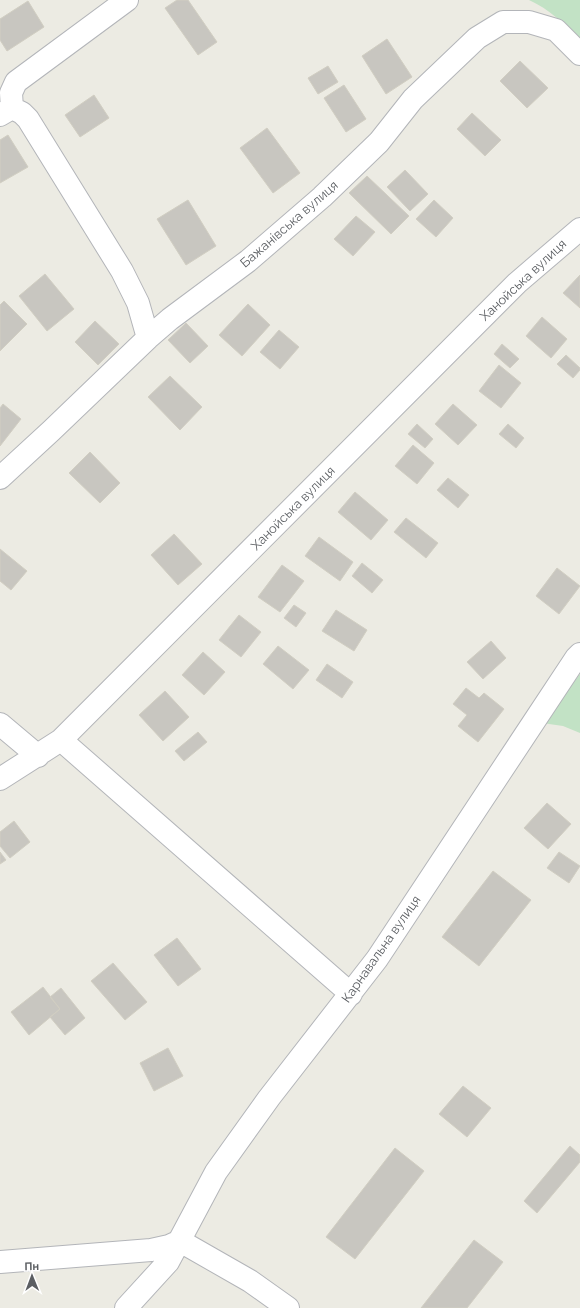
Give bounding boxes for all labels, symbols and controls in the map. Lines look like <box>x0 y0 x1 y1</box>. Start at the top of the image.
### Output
street label: Бажанівська вулиця <box>237 178 341 270</box>
street label: Ханойська вулиця <box>477 236 569 324</box>
street label: Ханойська вулиця <box>248 463 338 553</box>
street label: Карнавальна вулиця <box>338 893 424 1005</box>
north arrow <box>12 1256 52 1296</box>
text: Пн <box>24 1260 39 1273</box>

